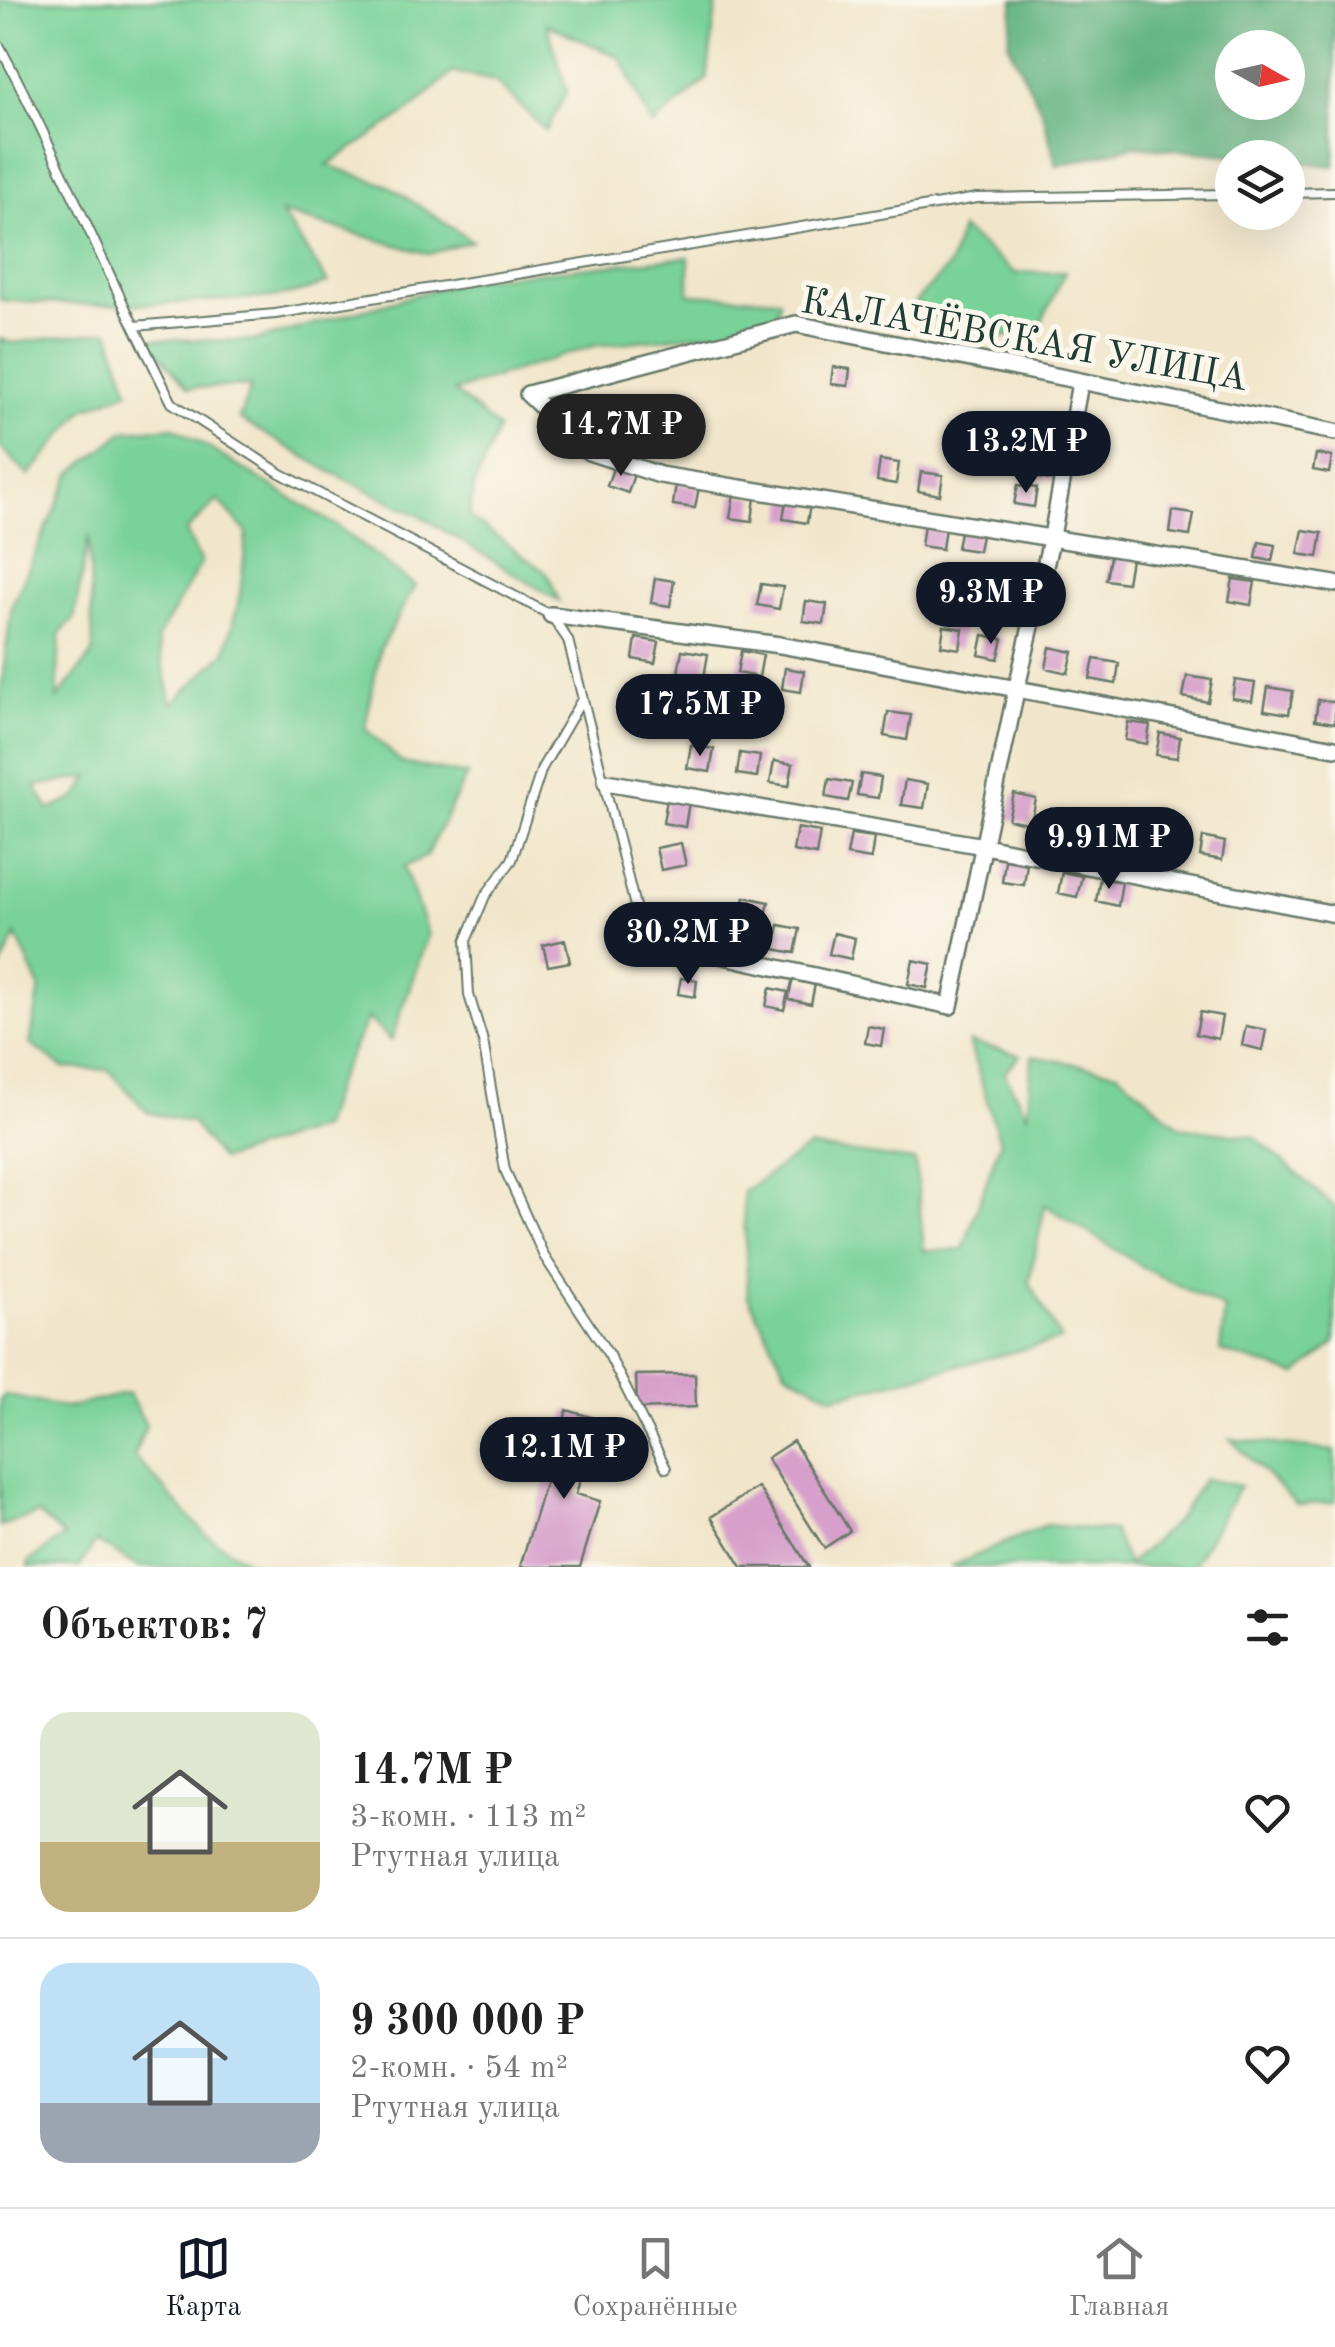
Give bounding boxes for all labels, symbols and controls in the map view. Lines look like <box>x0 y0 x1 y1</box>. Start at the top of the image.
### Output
north arrow <box>1215 30 1305 120</box>
map controls <box>1215 30 1305 230</box>
button: layers <box>1215 140 1305 230</box>
street label: КАЛАЧЁВСКАЯ УЛИЦА <box>798 277 1251 399</box>
pin: 14.7M ₽ <box>529 394 713 479</box>
text: 14.7M ₽ <box>559 410 683 442</box>
pin: 13.2M ₽ <box>934 411 1118 496</box>
text: 13.2M ₽ <box>964 427 1088 459</box>
pin: 9.3M ₽ <box>910 562 1072 647</box>
text: 9.3M ₽ <box>938 578 1044 610</box>
pin: 17.5M ₽ <box>608 674 792 759</box>
text: 17.5M ₽ <box>638 690 762 722</box>
pin: 9.91M ₽ <box>1017 807 1201 892</box>
text: 9.91M ₽ <box>1047 823 1171 855</box>
pin: 30.2M ₽ <box>596 902 780 987</box>
text: 30.2M ₽ <box>626 918 750 950</box>
pin: 12.1M ₽ <box>472 1417 656 1502</box>
text: 12.1M ₽ <box>502 1433 626 1465</box>
icon: filters <box>1240 1600 1295 1655</box>
text: Объектов: 7 <box>40 1606 268 1648</box>
text: 14.7M ₽ <box>350 1751 513 1793</box>
icon: home <box>120 1752 240 1872</box>
icon: heart <box>1240 1785 1295 1840</box>
text: 3-комн. · 113 m² <box>350 1802 586 1834</box>
text: Ртутная улица <box>350 1842 560 1874</box>
text: 9 300 000 ₽ <box>350 2002 585 2044</box>
icon: home <box>120 2003 240 2123</box>
icon: heart <box>1240 2036 1295 2091</box>
text: 2-комн. · 54 m² <box>350 2053 568 2085</box>
text: Ртутная улица <box>350 2093 560 2125</box>
tab: Карта <box>166 2231 241 2326</box>
tab: Сохранённые <box>572 2231 738 2326</box>
tab: Главная <box>1069 2231 1169 2326</box>

